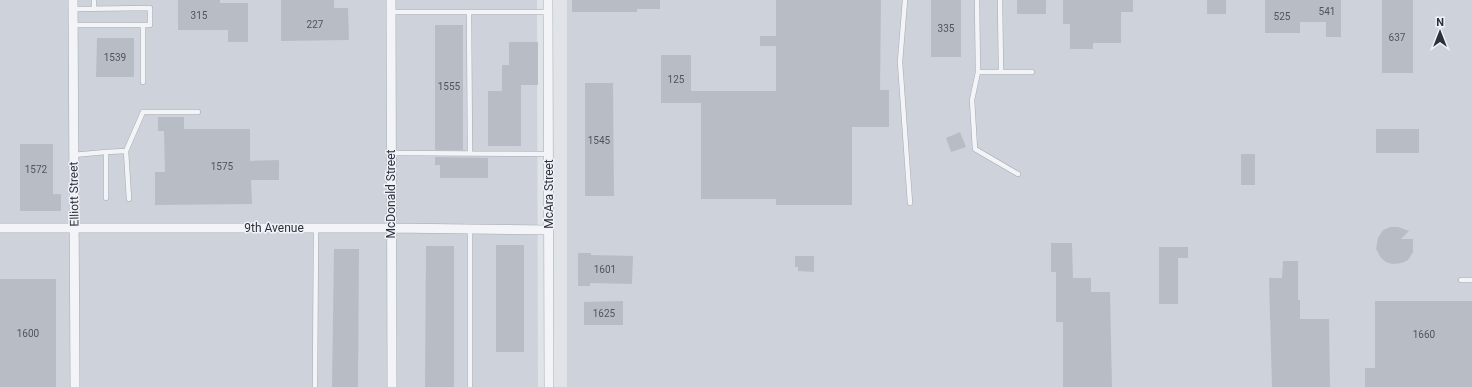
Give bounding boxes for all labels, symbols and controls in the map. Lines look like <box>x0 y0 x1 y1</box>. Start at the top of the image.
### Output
house number: 541 <box>1319 6 1335 17</box>
house number: 315 <box>191 10 208 21</box>
house number: 525 <box>1274 11 1291 22</box>
north arrow <box>1420 12 1460 52</box>
text: N <box>1436 16 1444 29</box>
house number: 227 <box>307 19 324 30</box>
house number: 335 <box>938 23 955 34</box>
house number: 637 <box>1389 32 1406 43</box>
house number: 1539 <box>104 52 126 63</box>
house number: 125 <box>668 74 685 85</box>
house number: 1555 <box>438 81 461 92</box>
house number: 1545 <box>588 135 611 146</box>
street label: McDonald Street <box>384 149 398 238</box>
street label: McAra Street <box>542 159 556 229</box>
street label: Elliott Street <box>66 161 82 227</box>
house number: 1575 <box>211 161 234 172</box>
house number: 1572 <box>25 164 48 175</box>
street label: 9th Avenue <box>244 221 304 235</box>
house number: 1601 <box>594 264 616 275</box>
house number: 1625 <box>593 308 616 319</box>
house number: 1600 <box>17 328 40 339</box>
house number: 1660 <box>1413 329 1436 340</box>

